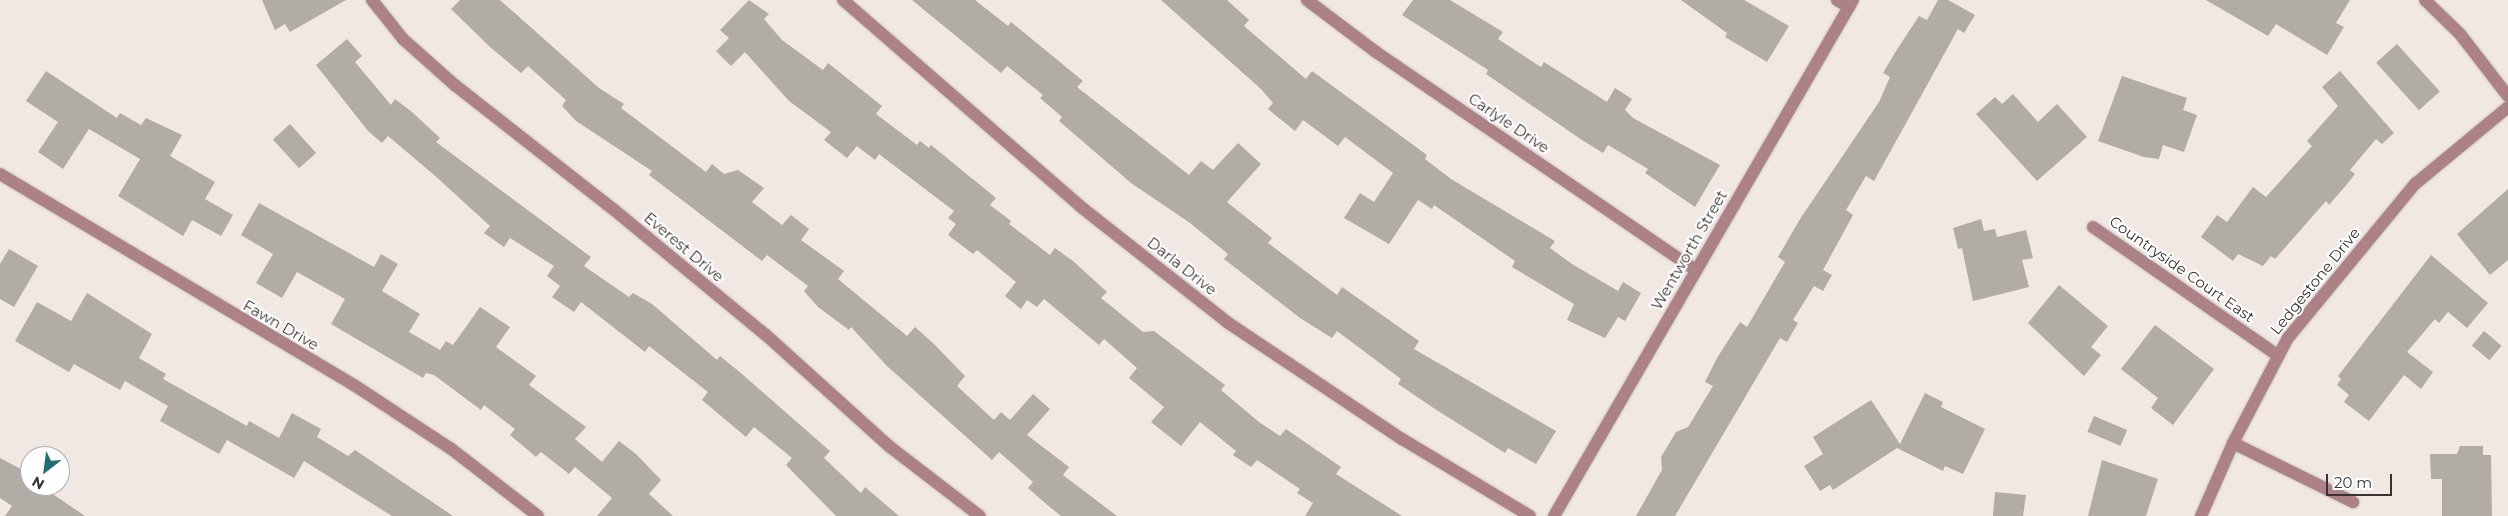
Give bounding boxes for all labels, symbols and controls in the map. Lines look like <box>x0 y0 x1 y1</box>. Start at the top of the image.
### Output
street label: Carlyle Drive <box>1465 89 1553 157</box>
street label: Wentworth Street <box>1647 187 1731 313</box>
street label: Everest Drive <box>641 208 727 286</box>
street label: Countryside Court East <box>2106 212 2258 326</box>
street label: Ledgestone Drive <box>2266 224 2364 338</box>
street label: Darla Drive <box>1144 233 1220 299</box>
street label: Fawn Drive <box>240 296 322 354</box>
north arrow <box>20 446 70 496</box>
scale bar <box>2328 464 2394 496</box>
text: N <box>29 473 47 494</box>
text: 20 m <box>2334 473 2372 492</box>

